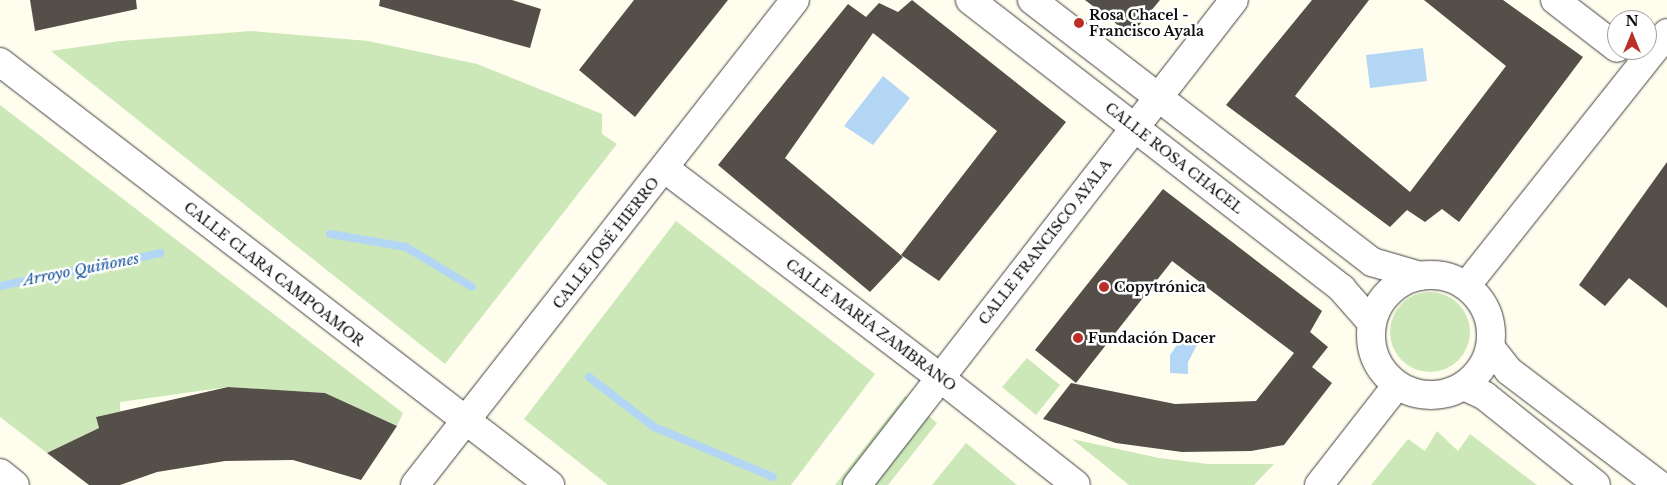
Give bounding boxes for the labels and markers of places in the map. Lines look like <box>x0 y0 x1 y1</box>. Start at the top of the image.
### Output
place label: Rosa Chacel - Francisco Ayala <box>1089 7 1205 40</box>
marker: Rosa Chacel - Francisco Ayala <box>1073 17 1085 29</box>
place label: Copytrónica <box>1114 279 1206 295</box>
marker: Copytrónica <box>1098 281 1110 293</box>
place label: Fundación Dacer <box>1088 330 1215 346</box>
marker: Fundación Dacer <box>1072 332 1084 344</box>

